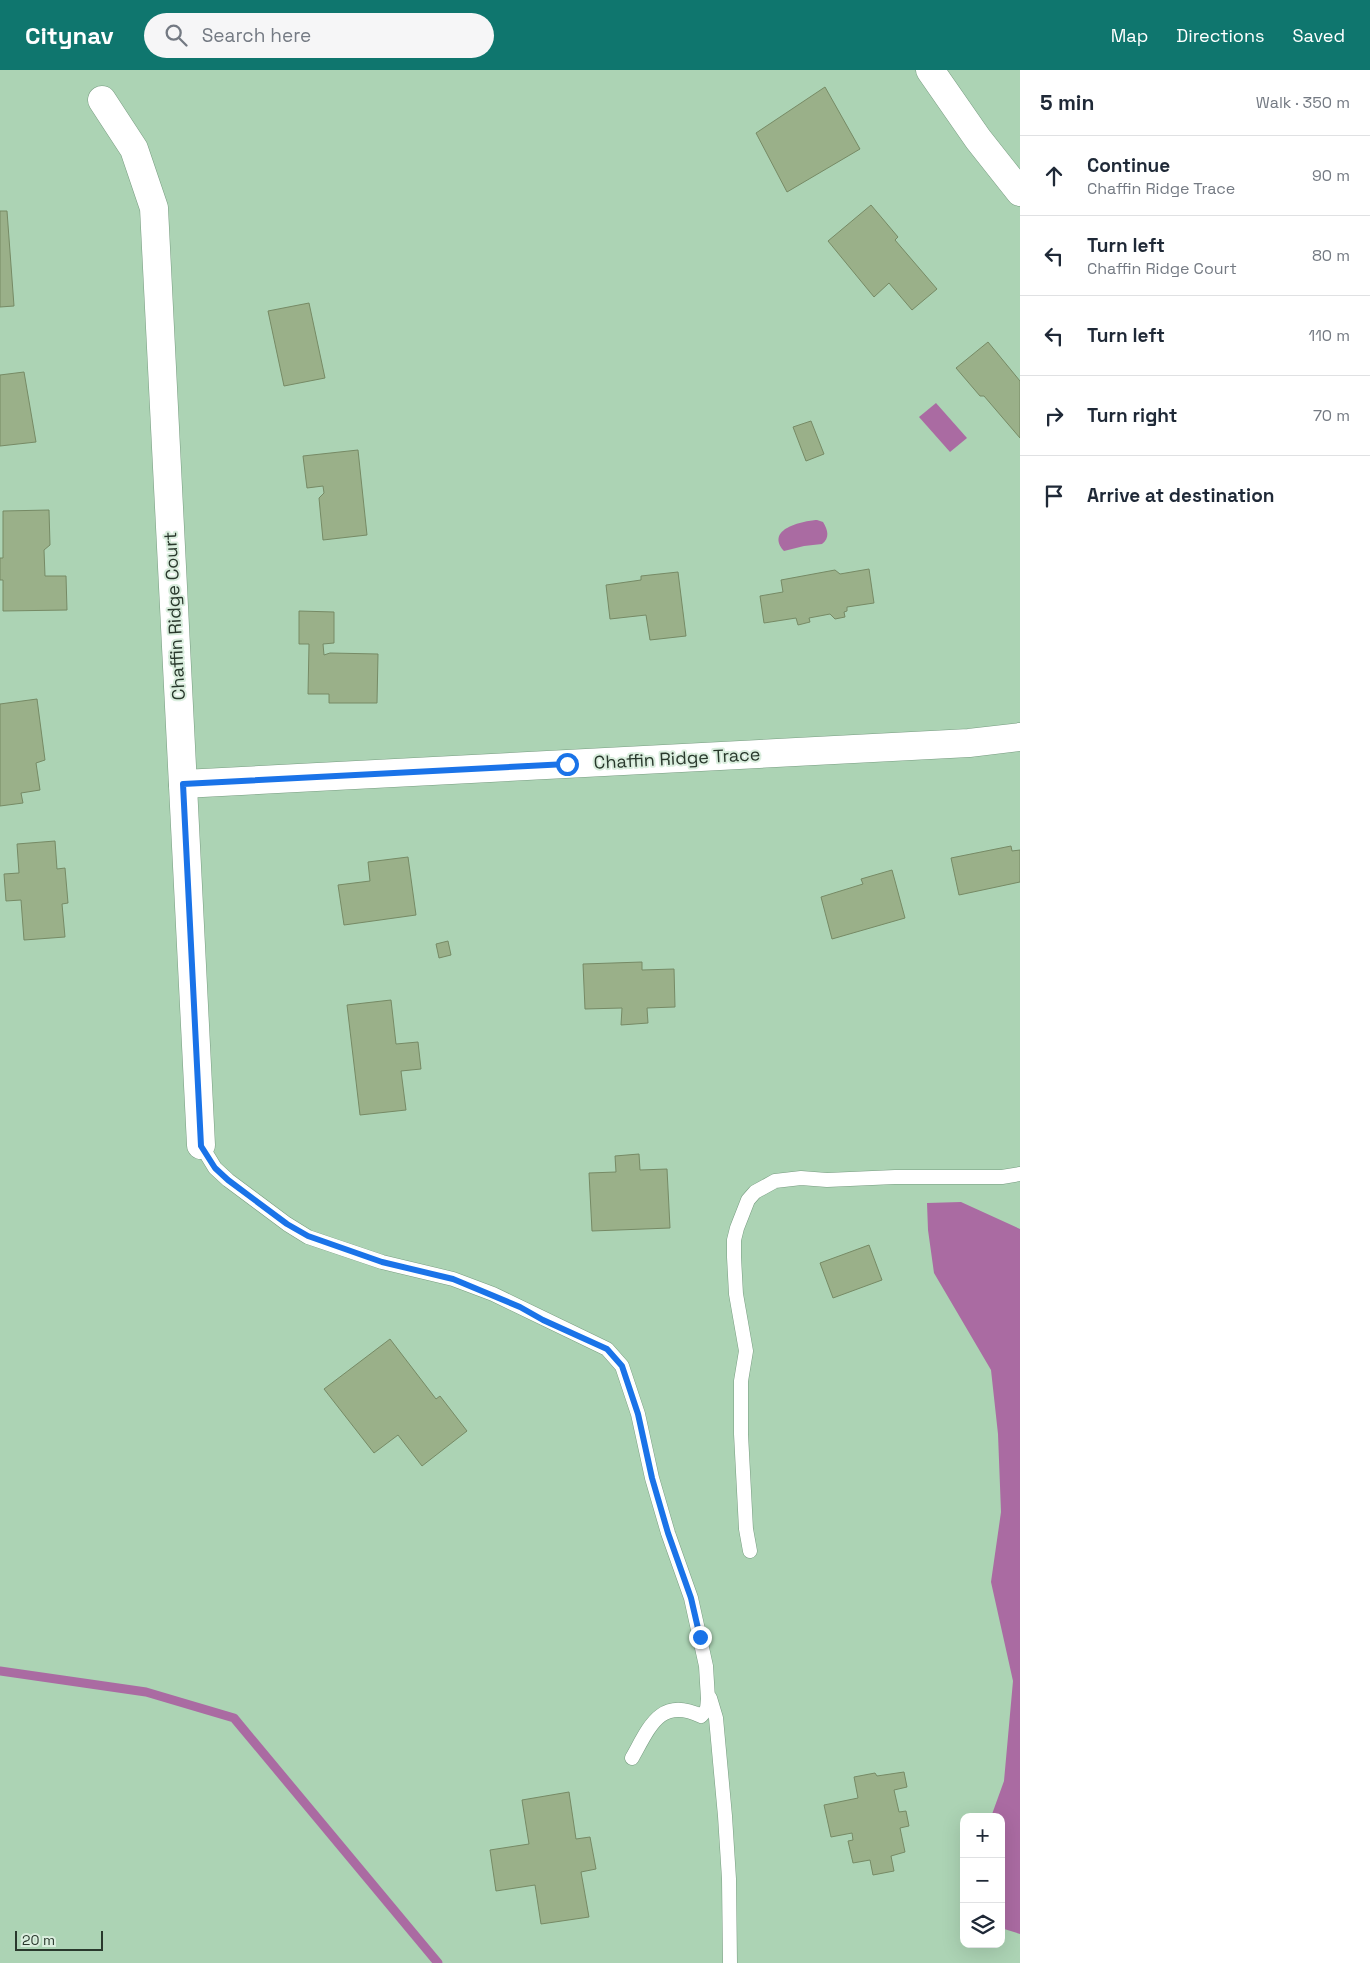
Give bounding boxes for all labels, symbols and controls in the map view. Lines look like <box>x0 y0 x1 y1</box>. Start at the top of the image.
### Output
search box <box>144 13 494 58</box>
text: Citynav <box>25 20 114 51</box>
icon: search <box>162 21 190 49</box>
text: Search here <box>202 23 311 48</box>
text: Map <box>1111 24 1148 47</box>
text: Directions <box>1176 24 1265 47</box>
text: Saved <box>1293 24 1345 47</box>
text: 5 min <box>1040 89 1094 116</box>
text: Walk · 350 m <box>1256 92 1350 113</box>
text: Continue <box>1087 153 1170 178</box>
icon: ahead <box>1040 162 1068 190</box>
text: 90 m <box>1312 165 1350 186</box>
text: Chaffin Ridge Trace <box>1087 178 1235 199</box>
text: Turn left <box>1087 233 1165 258</box>
icon: left <box>1040 242 1068 270</box>
text: 80 m <box>1312 245 1350 266</box>
text: Chaffin Ridge Court <box>1087 258 1237 279</box>
icon: left <box>1040 322 1068 350</box>
text: Turn left <box>1087 323 1165 348</box>
text: 110 m <box>1308 325 1350 346</box>
icon: right <box>1040 402 1068 430</box>
text: Turn right <box>1087 403 1177 428</box>
text: 70 m <box>1313 405 1350 426</box>
icon: arrive <box>1040 482 1068 510</box>
text: Arrive at destination <box>1087 483 1275 508</box>
street label: Chaffin Ridge Court <box>158 531 190 701</box>
street label: Chaffin Ridge Trace <box>593 742 761 774</box>
route start <box>556 753 579 776</box>
route end <box>689 1626 712 1649</box>
map controls <box>960 1813 1005 1948</box>
button: + <box>960 1813 1005 1858</box>
button: − <box>960 1858 1005 1903</box>
button: layers <box>960 1903 1005 1948</box>
scale bar <box>15 1928 102 1951</box>
text: 20 m <box>22 1931 55 1949</box>

